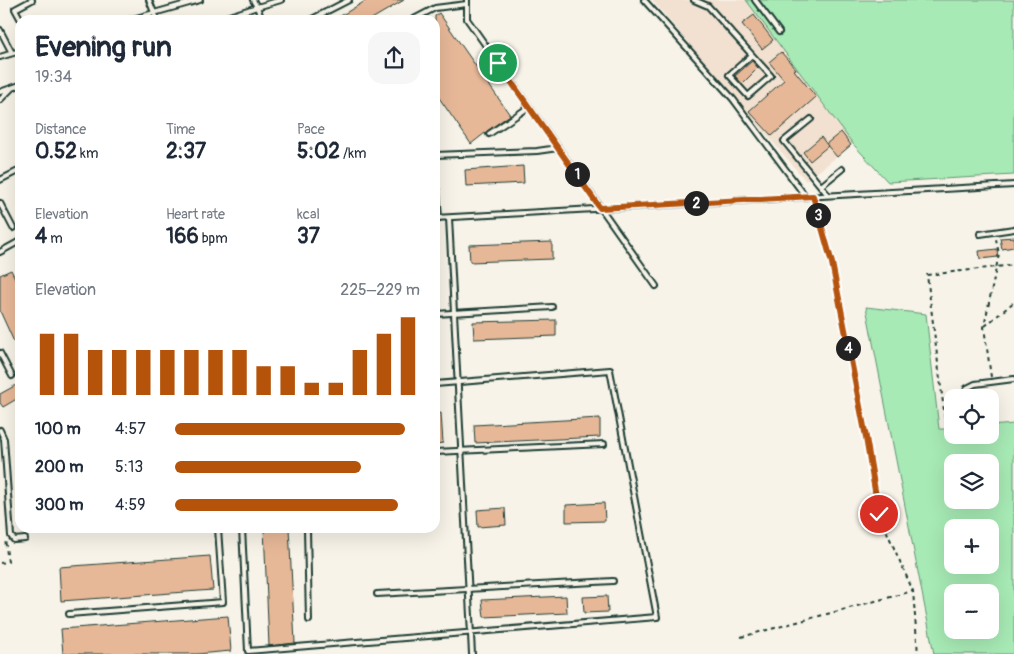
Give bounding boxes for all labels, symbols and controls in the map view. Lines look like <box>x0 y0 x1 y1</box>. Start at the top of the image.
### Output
text: Evening run <box>35 30 172 65</box>
button: share <box>368 32 420 84</box>
pin <box>477 42 519 84</box>
icon: arrive <box>484 49 512 77</box>
text: 19:34 <box>35 67 72 87</box>
text: Distance <box>35 121 86 138</box>
text: Time <box>166 121 195 138</box>
text: Pace <box>297 121 325 138</box>
text: 0.52 <box>35 138 77 165</box>
text: 2:37 <box>166 138 206 165</box>
text: 5:02 <box>297 138 340 165</box>
text: km <box>77 145 98 162</box>
text: /km <box>340 145 366 162</box>
pin: 1 <box>564 162 590 186</box>
text: 1 <box>575 166 580 183</box>
pin: 2 <box>684 190 708 216</box>
text: 2 <box>693 195 700 212</box>
pin: 3 <box>806 202 830 228</box>
text: Elevation <box>35 206 88 223</box>
text: Heart rate <box>166 206 225 223</box>
text: kcal <box>297 206 320 223</box>
text: 3 <box>815 207 822 224</box>
text: 4 <box>35 223 47 250</box>
text: 166 <box>166 223 199 250</box>
text: 37 <box>297 223 320 250</box>
text: m <box>47 230 63 247</box>
text: bpm <box>199 230 228 247</box>
text: Elevation <box>35 280 96 300</box>
text: 225–229 m <box>340 280 420 300</box>
pin: 4 <box>836 336 860 360</box>
text: 4 <box>844 340 853 357</box>
map controls <box>944 389 999 639</box>
button: locate <box>944 389 999 444</box>
text: 100 m <box>35 419 81 439</box>
text: 4:57 <box>115 419 146 439</box>
button: layers <box>944 454 999 509</box>
text: 200 m <box>35 457 83 477</box>
text: 5:13 <box>115 457 143 477</box>
pin <box>858 493 900 535</box>
text: 300 m <box>35 495 83 515</box>
text: 4:59 <box>115 495 145 515</box>
icon: check <box>865 500 893 528</box>
button: + <box>944 519 999 574</box>
button: − <box>944 584 999 639</box>

